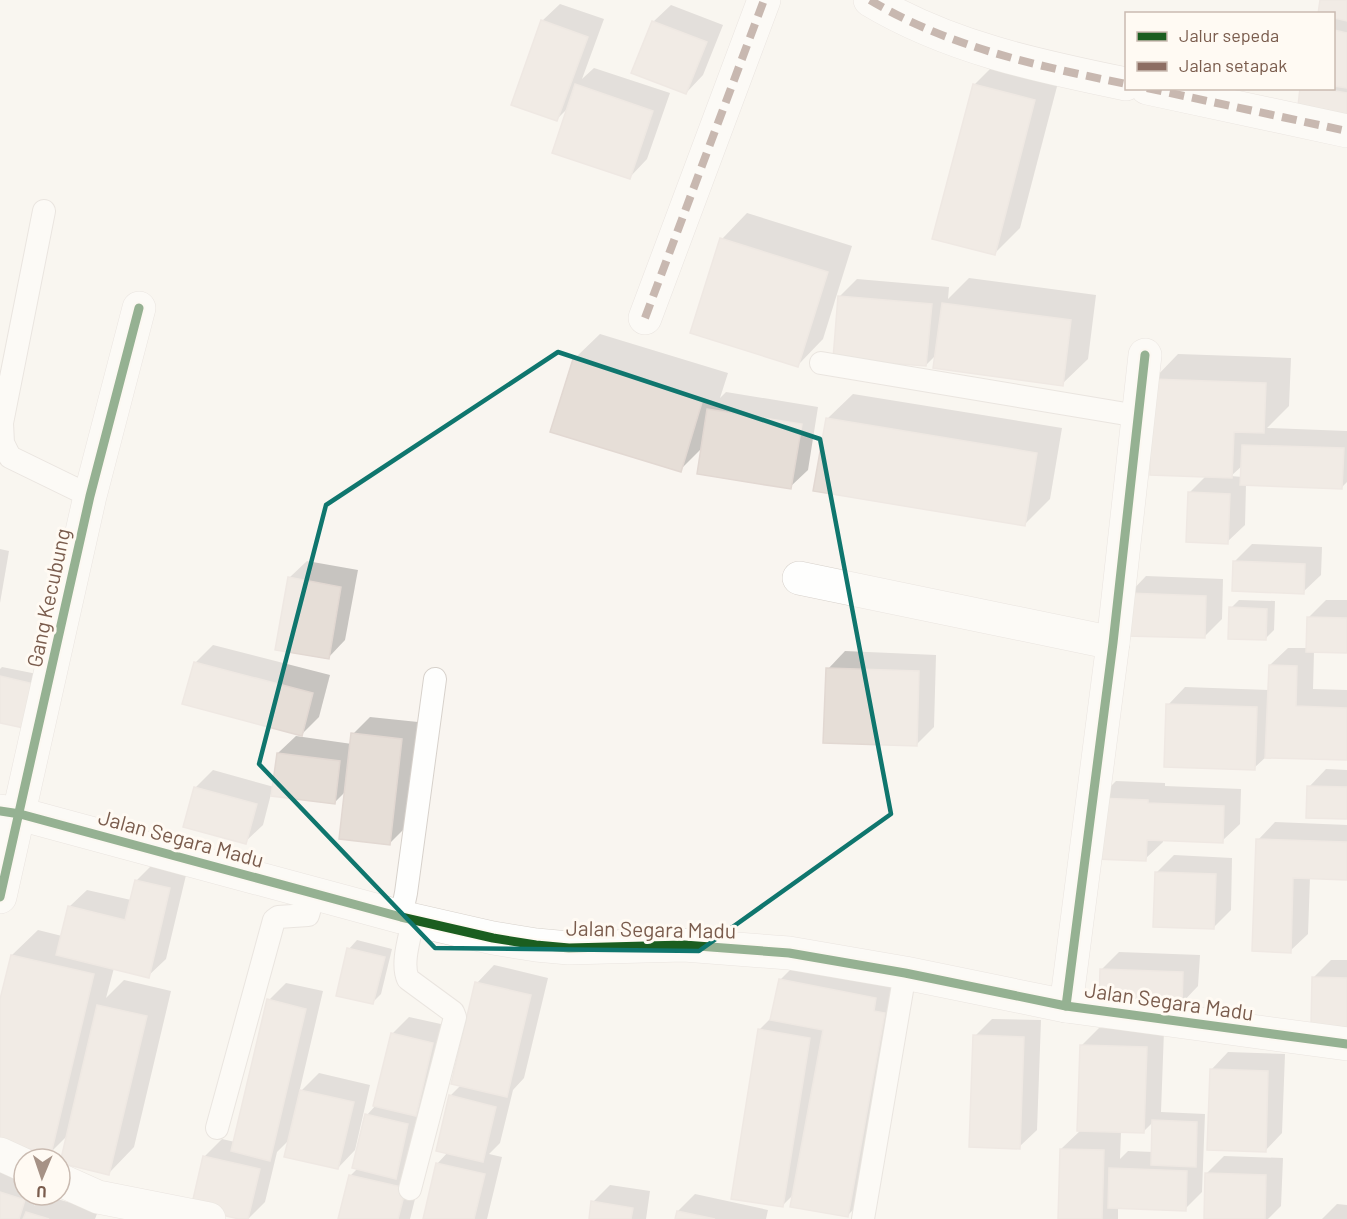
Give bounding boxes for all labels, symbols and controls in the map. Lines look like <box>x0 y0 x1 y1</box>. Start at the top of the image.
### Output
legend <box>1125 12 1335 90</box>
text: Jalur sepeda <box>1179 24 1279 46</box>
text: Jalan setapak <box>1179 54 1287 76</box>
street label: Gang Kecubung <box>21 526 74 669</box>
street label: Jalan Segara Madu <box>96 803 267 872</box>
street label: Jalan Segara Madu <box>566 915 736 942</box>
street label: Jalan Segara Madu <box>1083 976 1255 1025</box>
north arrow <box>12 1147 72 1207</box>
text: U <box>36 1183 47 1202</box>

